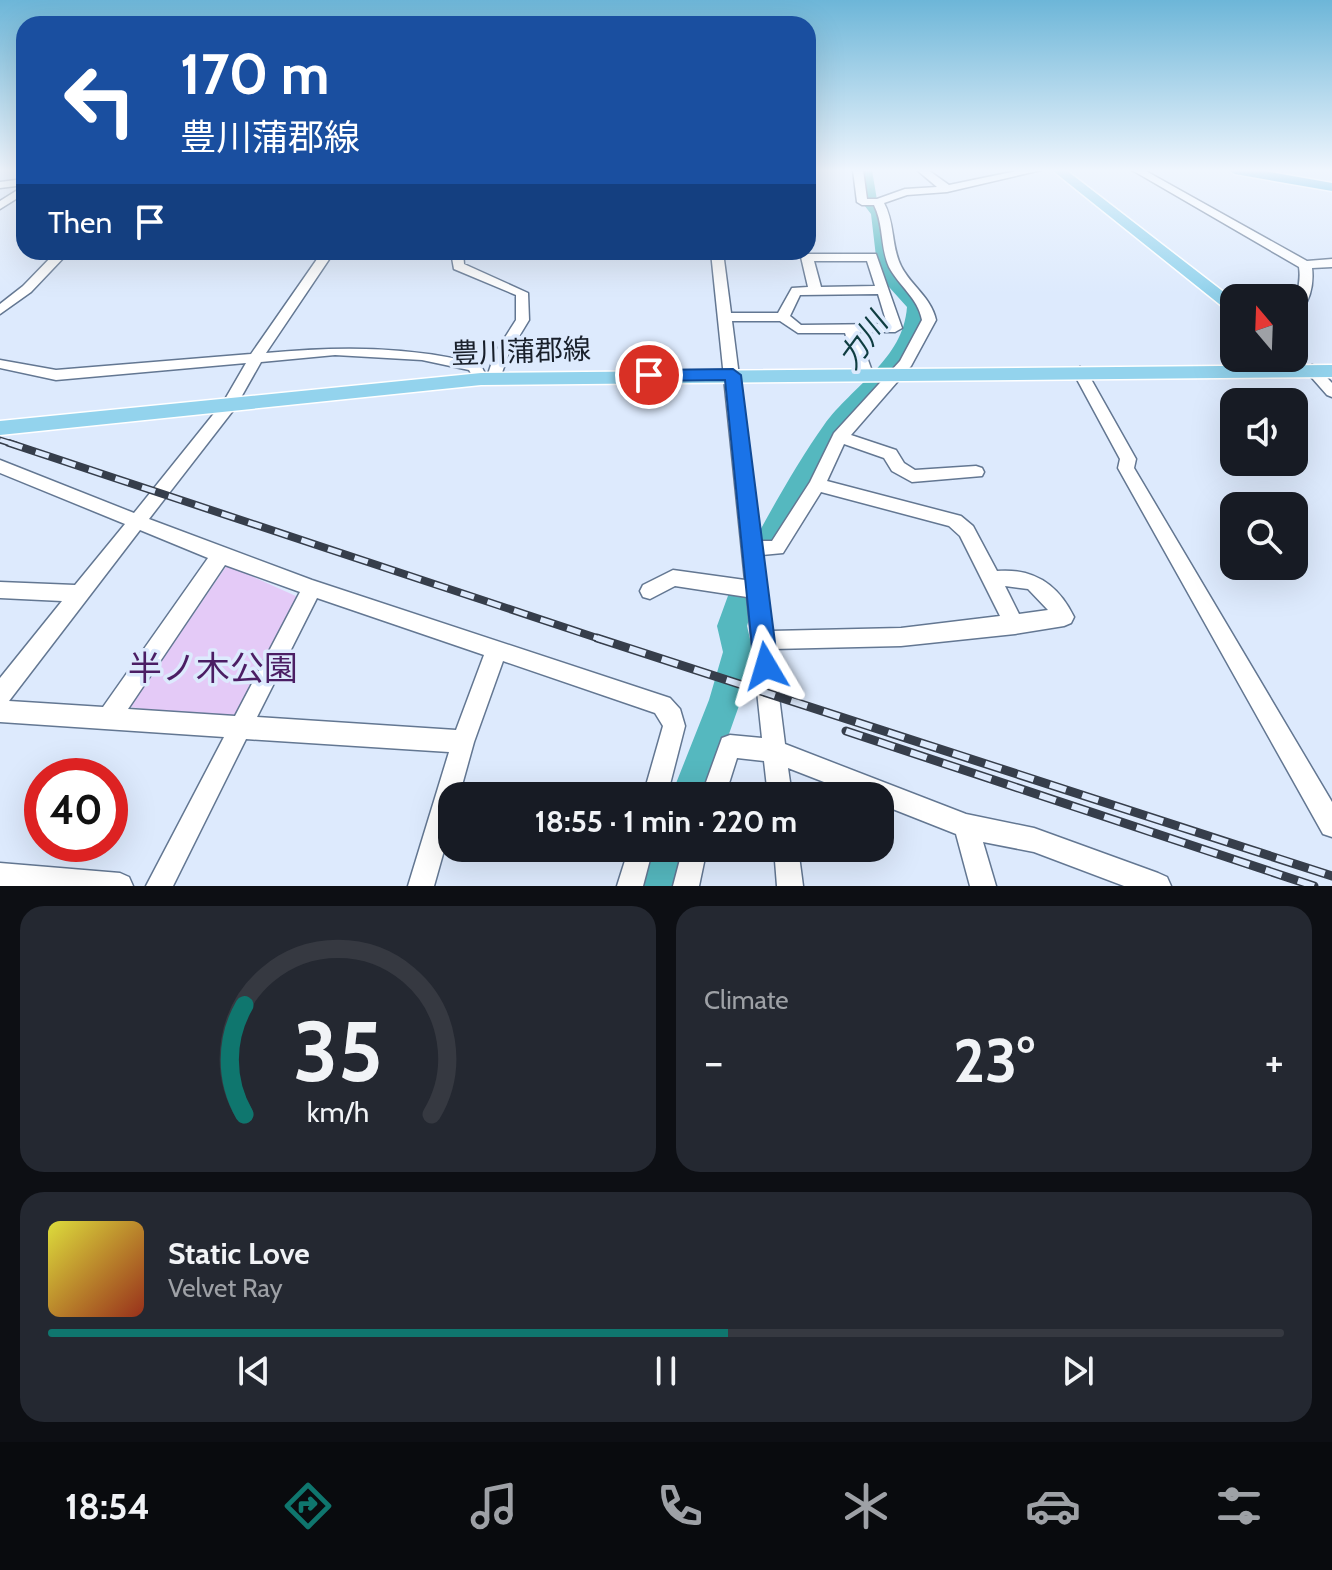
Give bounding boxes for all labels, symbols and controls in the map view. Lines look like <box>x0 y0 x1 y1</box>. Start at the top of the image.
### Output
text: 170 m <box>180 40 330 108</box>
icon: left <box>48 48 152 152</box>
text: 豊川蒲郡線 <box>180 115 360 159</box>
icon: arrive <box>128 200 172 244</box>
text: Then <box>48 204 112 241</box>
north arrow <box>1220 284 1308 372</box>
map controls <box>1220 284 1308 580</box>
water label: 力川 <box>830 303 897 376</box>
street label: 豊川蒲郡線 <box>450 332 592 370</box>
pin <box>615 341 683 409</box>
icon: arrive <box>627 353 671 397</box>
button: sound <box>1220 388 1308 476</box>
button: search <box>1220 492 1308 580</box>
position arrow <box>724 624 808 708</box>
park label: 半ノ木公園 <box>128 647 298 689</box>
speed limit sign: 40 <box>24 758 128 862</box>
text: 18:55 · 1 min · 220 m <box>535 803 797 840</box>
text: Climate <box>704 984 789 1016</box>
text: 35 <box>293 1001 383 1102</box>
text: 23° <box>953 1024 1035 1097</box>
text: − <box>704 1035 723 1088</box>
text: + <box>1265 1035 1284 1088</box>
text: km/h <box>307 1094 369 1129</box>
text: Static Love <box>168 1235 310 1272</box>
text: Velvet Ray <box>168 1272 283 1304</box>
icon: previous <box>232 1349 276 1393</box>
icon: pause <box>644 1349 688 1393</box>
icon: next <box>1056 1349 1100 1393</box>
icon: directions <box>280 1478 336 1534</box>
icon: music <box>466 1478 522 1534</box>
icon: phone <box>652 1478 708 1534</box>
icon: climate <box>838 1478 894 1534</box>
icon: car <box>1025 1478 1081 1534</box>
icon: filters <box>1211 1478 1267 1534</box>
text: 18:54 <box>65 1484 150 1528</box>

